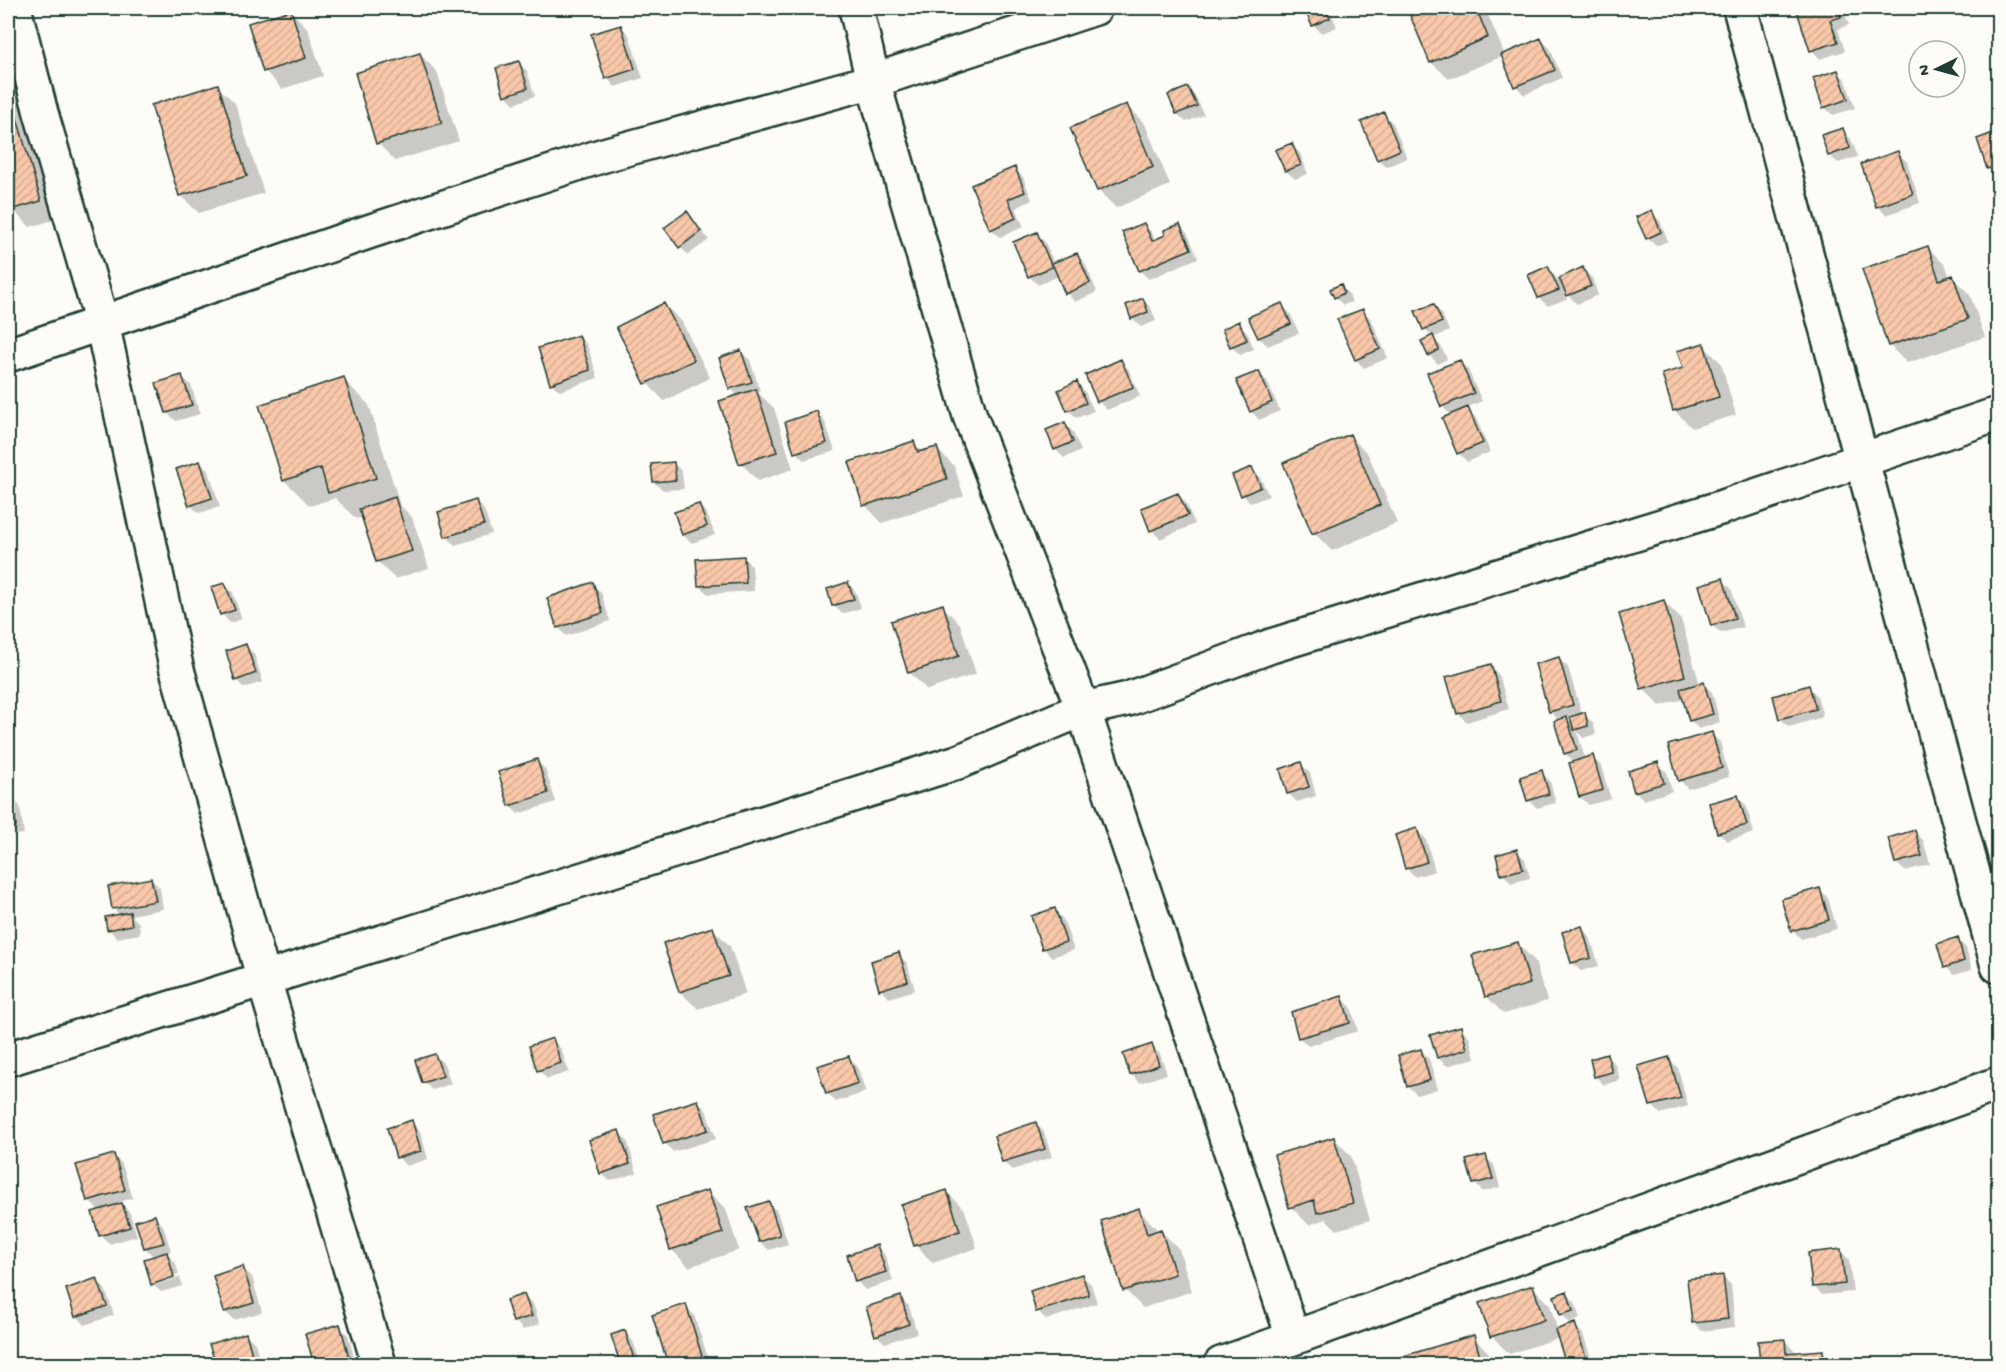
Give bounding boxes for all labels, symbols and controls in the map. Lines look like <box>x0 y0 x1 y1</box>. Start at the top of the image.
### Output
north arrow <box>1907 39 1967 99</box>
text: N <box>1916 63 1935 76</box>

